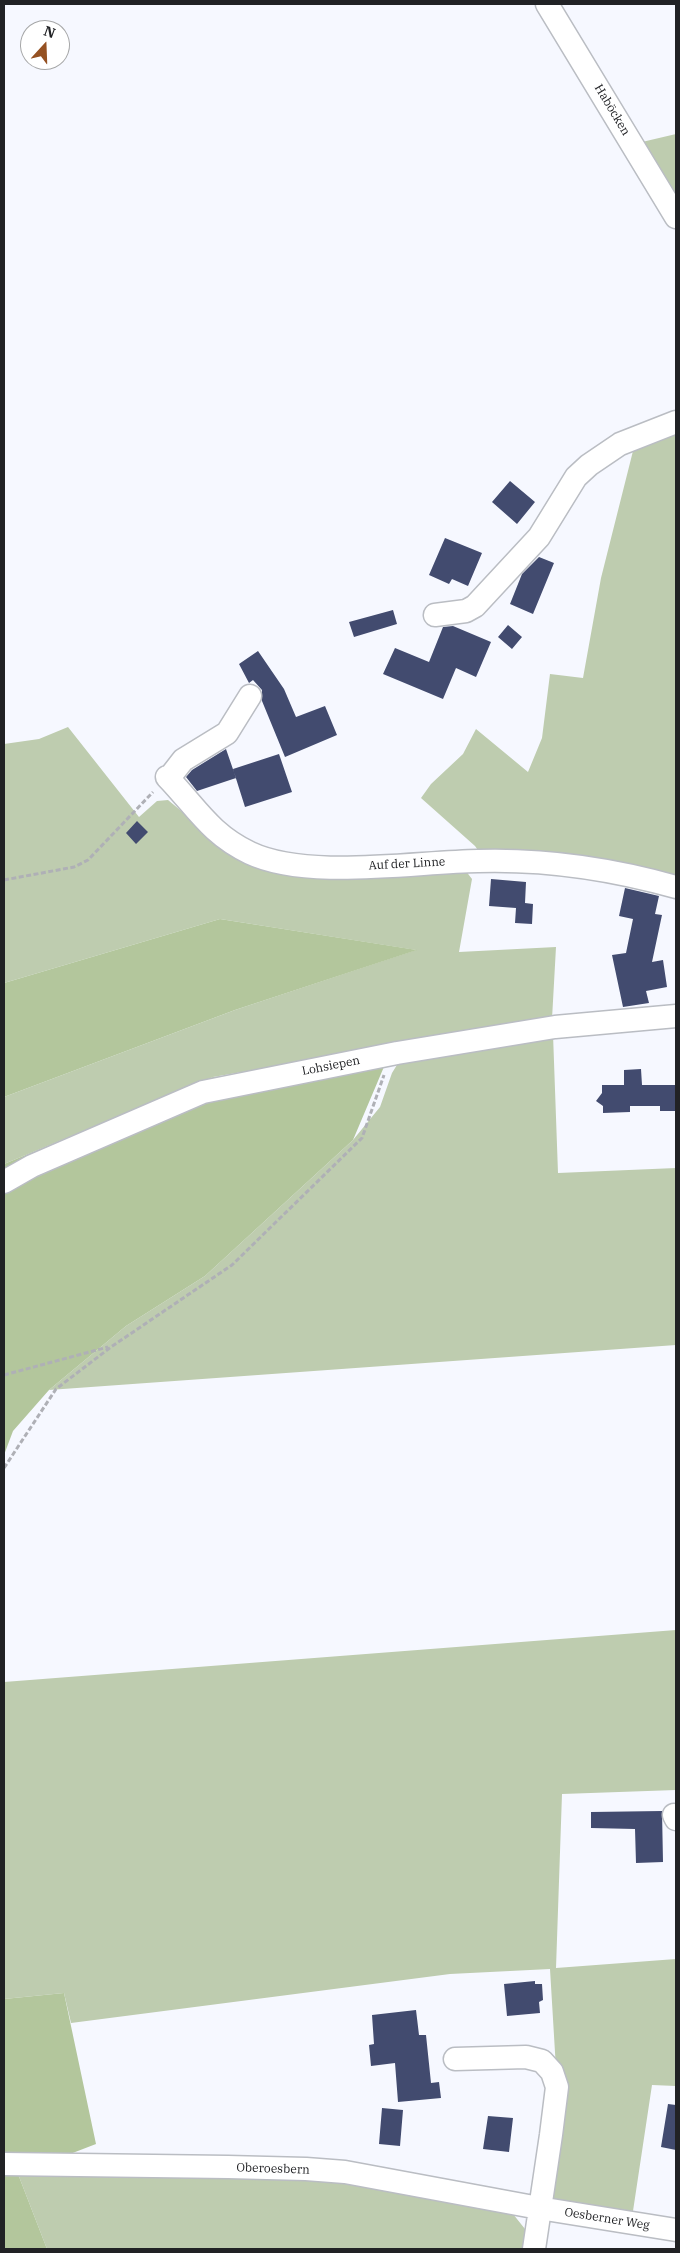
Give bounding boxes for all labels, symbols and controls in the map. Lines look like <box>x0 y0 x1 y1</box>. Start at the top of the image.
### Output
north arrow <box>20 20 70 70</box>
text: N <box>41 21 58 42</box>
street label: Haböcken <box>591 82 633 138</box>
street label: Auf der Linne <box>368 855 446 873</box>
street label: Lohsiepen <box>301 1053 361 1079</box>
street label: Oberoesbern <box>236 2161 310 2177</box>
street label: Oesberner Weg <box>563 2205 651 2233</box>

